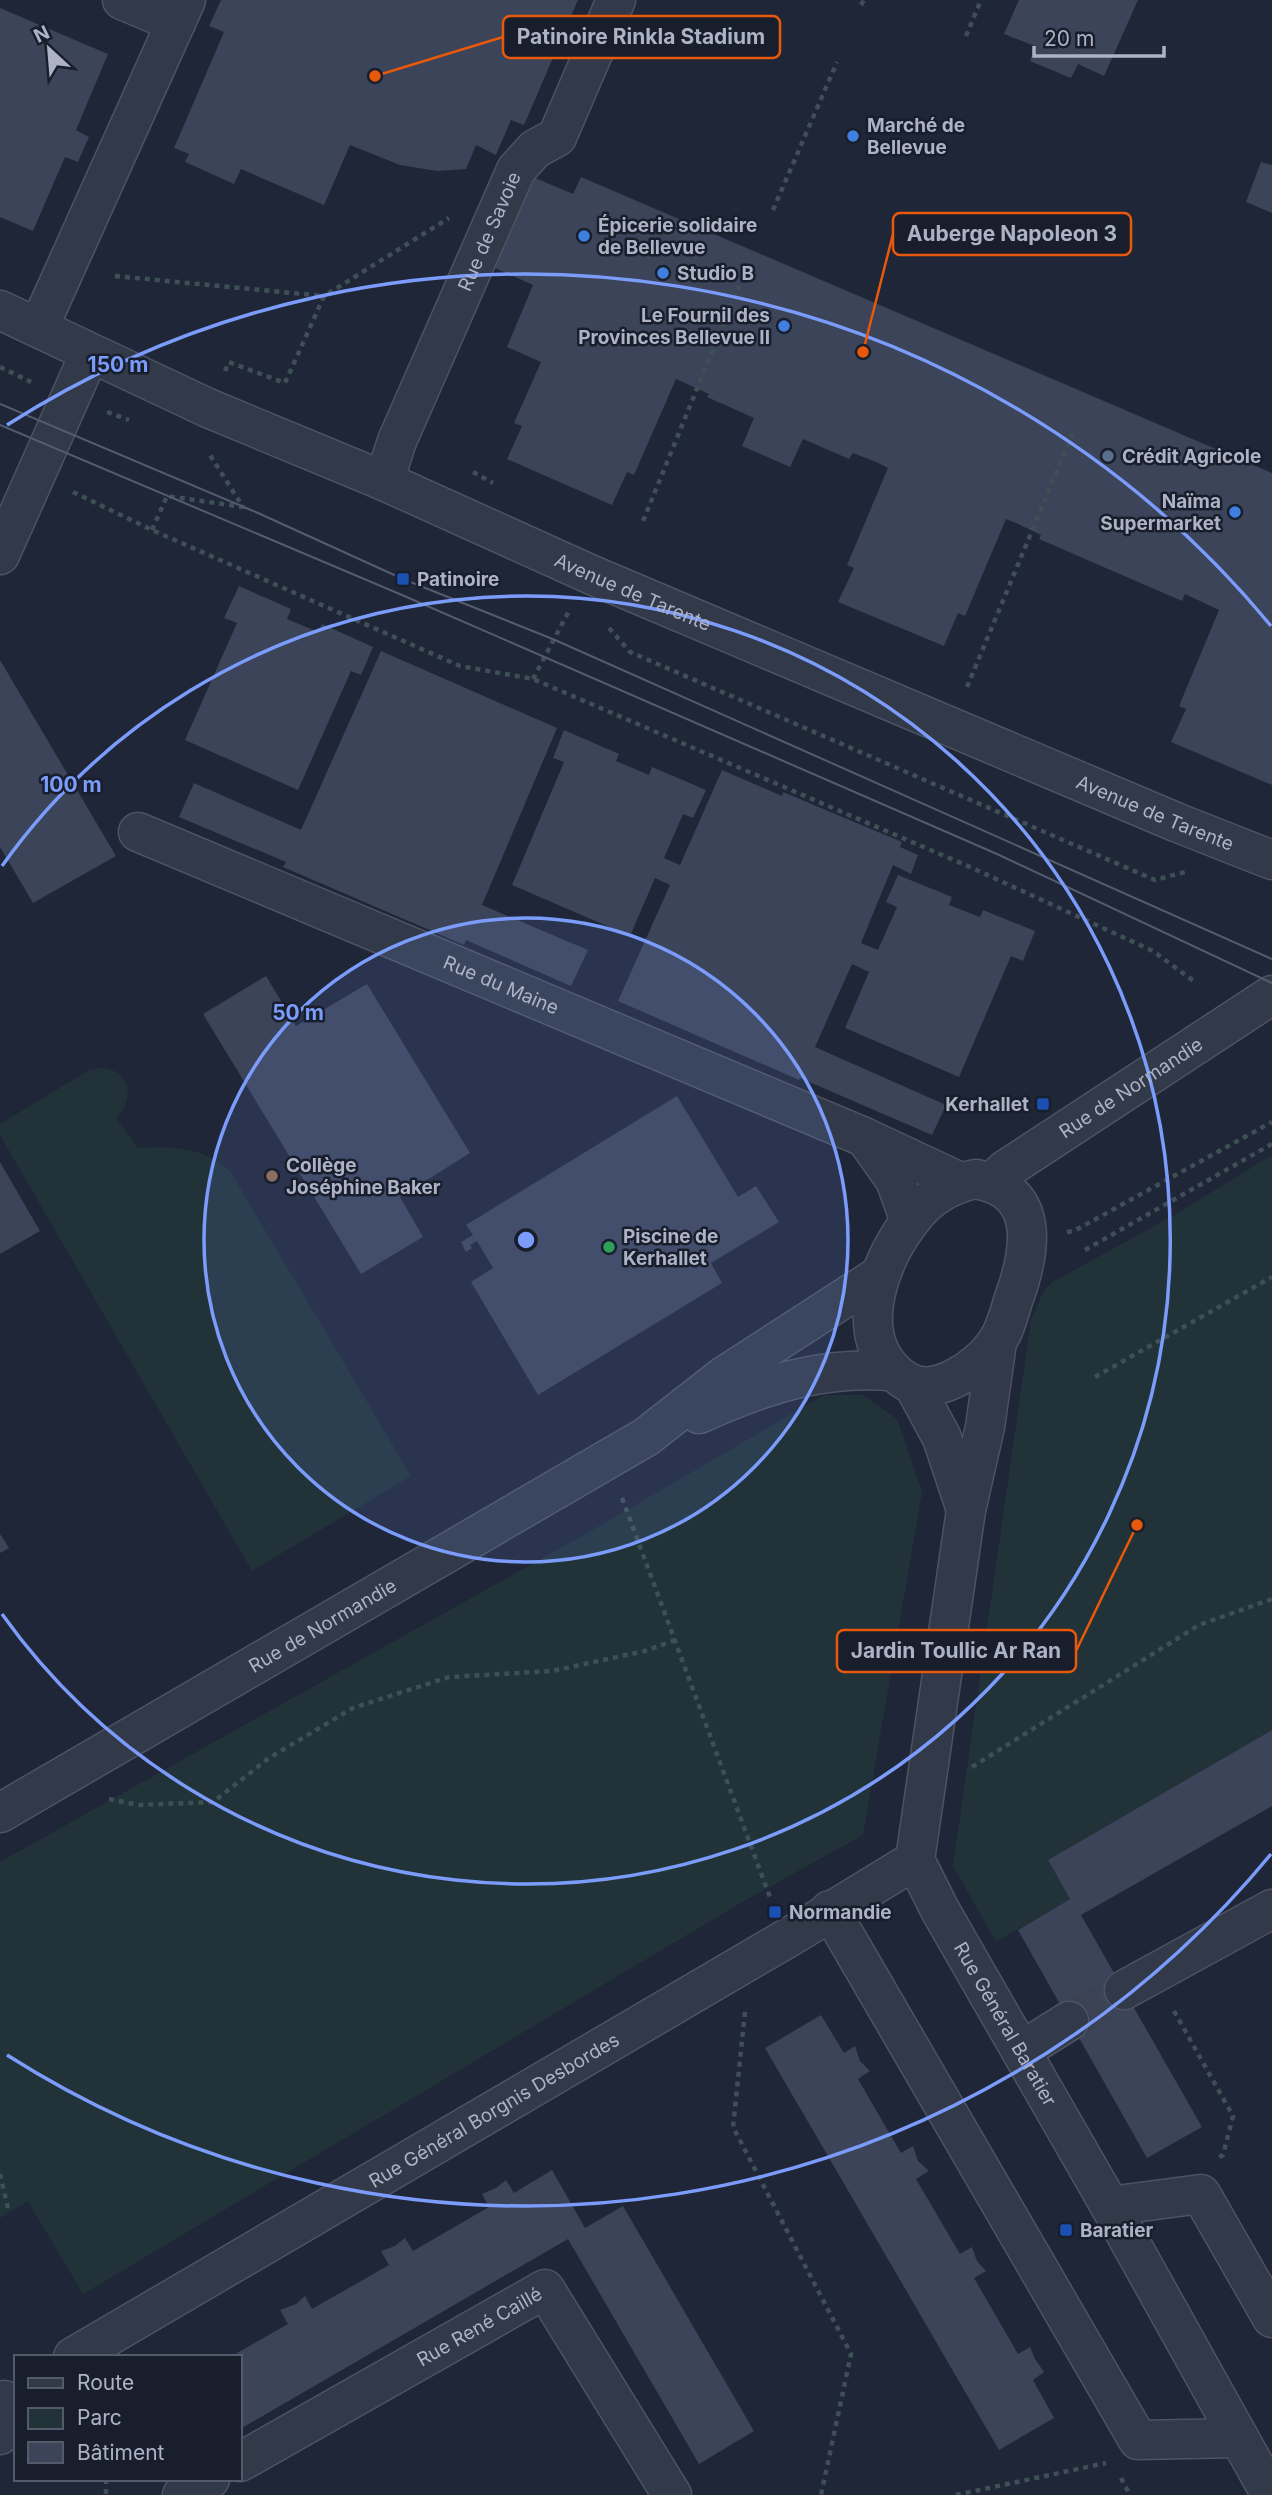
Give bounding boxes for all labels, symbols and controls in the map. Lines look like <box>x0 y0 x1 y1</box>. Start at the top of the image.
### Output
north arrow <box>14 14 84 84</box>
scale bar <box>1034 14 1164 58</box>
callout: Patinoire Rinkla Stadium <box>503 16 780 58</box>
text: N <box>30 21 53 48</box>
text: Patinoire Rinkla Stadium <box>517 24 765 49</box>
text: 20 m <box>1044 26 1094 51</box>
place label: Marché de Bellevue <box>867 114 965 159</box>
marker: Marché de Bellevue <box>845 128 861 144</box>
street label: Rue de Savoie <box>453 168 526 295</box>
callout: Auberge Napoleon 3 <box>893 213 1131 255</box>
place label: Épicerie solidaire de Bellevue <box>598 214 757 259</box>
text: Auberge Napoleon 3 <box>907 221 1117 246</box>
marker: Épicerie solidaire de Bellevue <box>576 228 592 244</box>
place label: Studio B <box>677 262 754 285</box>
marker: Studio B <box>655 265 671 281</box>
place label: Le Fournil des Provinces Bellevue II <box>578 304 770 349</box>
marker: Le Fournil des Provinces Bellevue II <box>776 318 792 334</box>
text: 150 m <box>88 352 148 377</box>
place label: Crédit Agricole <box>1122 445 1261 468</box>
marker: Crédit Agricole <box>1100 448 1116 464</box>
place label: Naïma Supermarket <box>1100 490 1221 535</box>
marker: Naïma Supermarket <box>1227 504 1243 520</box>
street label: Avenue de Tarente <box>551 549 714 636</box>
place label: Patinoire <box>417 568 499 591</box>
marker: Patinoire <box>395 571 411 587</box>
street label: Avenue de Tarente <box>1073 770 1237 856</box>
text: 100 m <box>40 772 102 797</box>
street label: Rue du Maine <box>440 951 562 1019</box>
text: 50 m <box>272 1000 324 1025</box>
street label: Rue de Normandie <box>1055 1033 1207 1143</box>
place label: Kerhallet <box>945 1093 1029 1116</box>
marker: Kerhallet <box>1035 1096 1051 1112</box>
place label: Collège Joséphine Baker <box>286 1154 441 1199</box>
marker: Collège Joséphine Baker <box>264 1168 280 1184</box>
place label: Piscine de Kerhallet <box>623 1225 718 1270</box>
centre of rings <box>514 1228 538 1252</box>
marker: Piscine de Kerhallet <box>601 1239 617 1255</box>
street label: Rue de Normandie <box>245 1574 401 1678</box>
callout: Jardin Toullic Ar Ran <box>837 1630 1076 1672</box>
text: Jardin Toullic Ar Ran <box>851 1638 1061 1663</box>
place label: Normandie <box>789 1901 892 1924</box>
marker: Normandie <box>767 1904 783 1920</box>
street label: Rue Général Baratier <box>949 1938 1061 2110</box>
street label: Rue Général Borgnis Desbordes <box>365 2028 624 2193</box>
place label: Baratier <box>1080 2219 1154 2242</box>
marker: Baratier <box>1058 2222 1074 2238</box>
street label: Rue René Caillé <box>413 2282 546 2371</box>
legend <box>14 2355 242 2481</box>
text: Route <box>77 2370 134 2395</box>
text: Parc <box>77 2405 122 2430</box>
text: Bâtiment <box>77 2440 165 2465</box>

